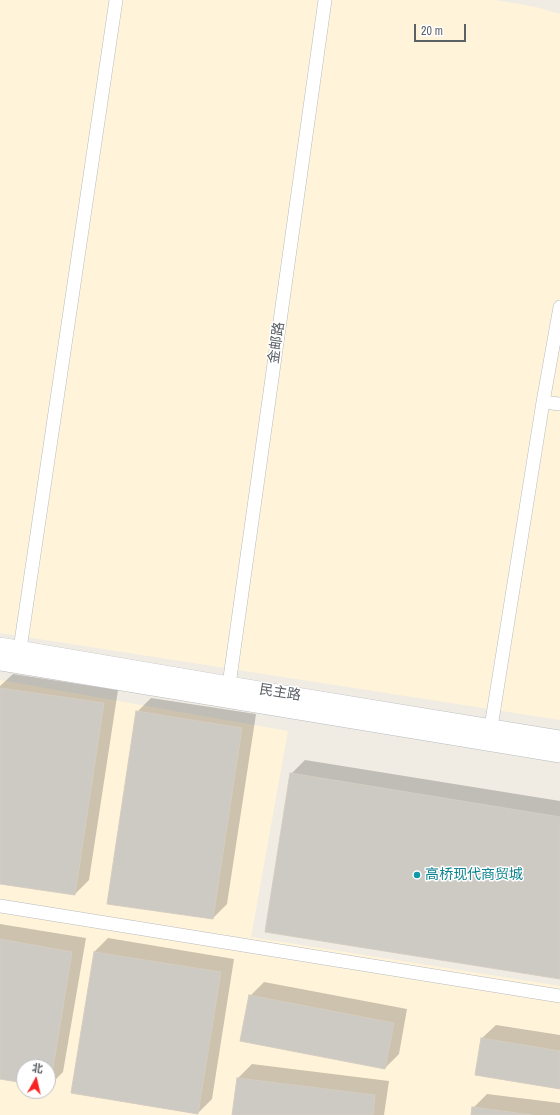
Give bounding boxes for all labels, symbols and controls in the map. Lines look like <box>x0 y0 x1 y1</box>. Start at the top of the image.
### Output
scale bar <box>416 16 468 42</box>
text: 20 m <box>421 23 443 39</box>
street label: 金邮路 <box>266 321 288 365</box>
street label: 民主路 <box>258 681 302 705</box>
place label: 高桥现代商贸城 <box>425 867 523 883</box>
marker: 高桥现代商贸城 <box>412 870 422 880</box>
north arrow <box>16 1059 56 1099</box>
text: 北 <box>31 1060 44 1076</box>

